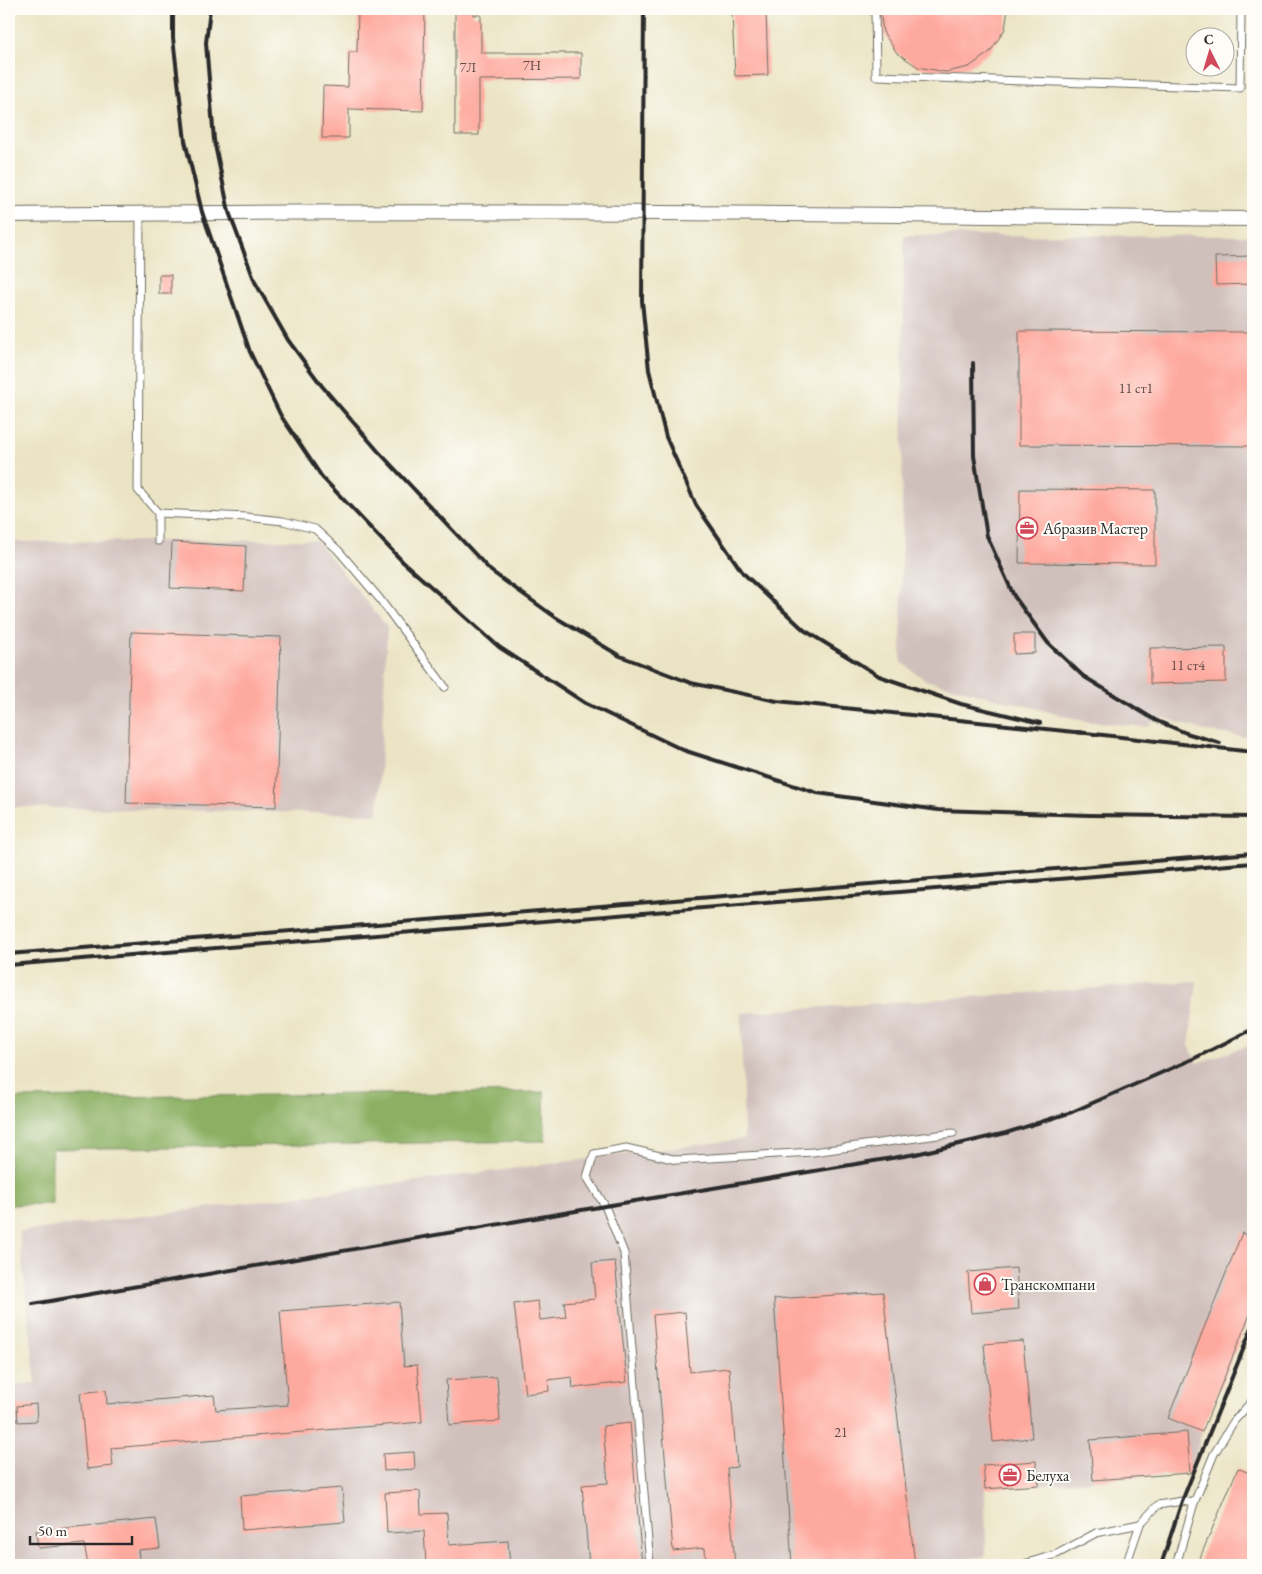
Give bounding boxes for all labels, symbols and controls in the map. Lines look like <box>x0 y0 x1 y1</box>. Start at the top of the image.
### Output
north arrow <box>1184 28 1234 78</box>
text: С <box>1203 30 1215 48</box>
house number: 7Н <box>523 56 541 74</box>
house number: 7Л <box>460 58 476 76</box>
house number: 11 ст1 <box>1119 379 1153 397</box>
office icon: Абразив Мастер <box>1015 516 1039 540</box>
place label: Абразив Мастер <box>1042 518 1148 539</box>
house number: 11 ст4 <box>1171 656 1205 674</box>
shop icon: Транскомпани <box>973 1272 997 1296</box>
place label: Транскомпани <box>1001 1274 1096 1295</box>
house number: 21 <box>834 1423 848 1441</box>
office icon: Белуха <box>998 1463 1022 1487</box>
place label: Белуха <box>1026 1465 1070 1486</box>
scale bar <box>30 1514 132 1546</box>
text: 50 m <box>38 1521 67 1540</box>

